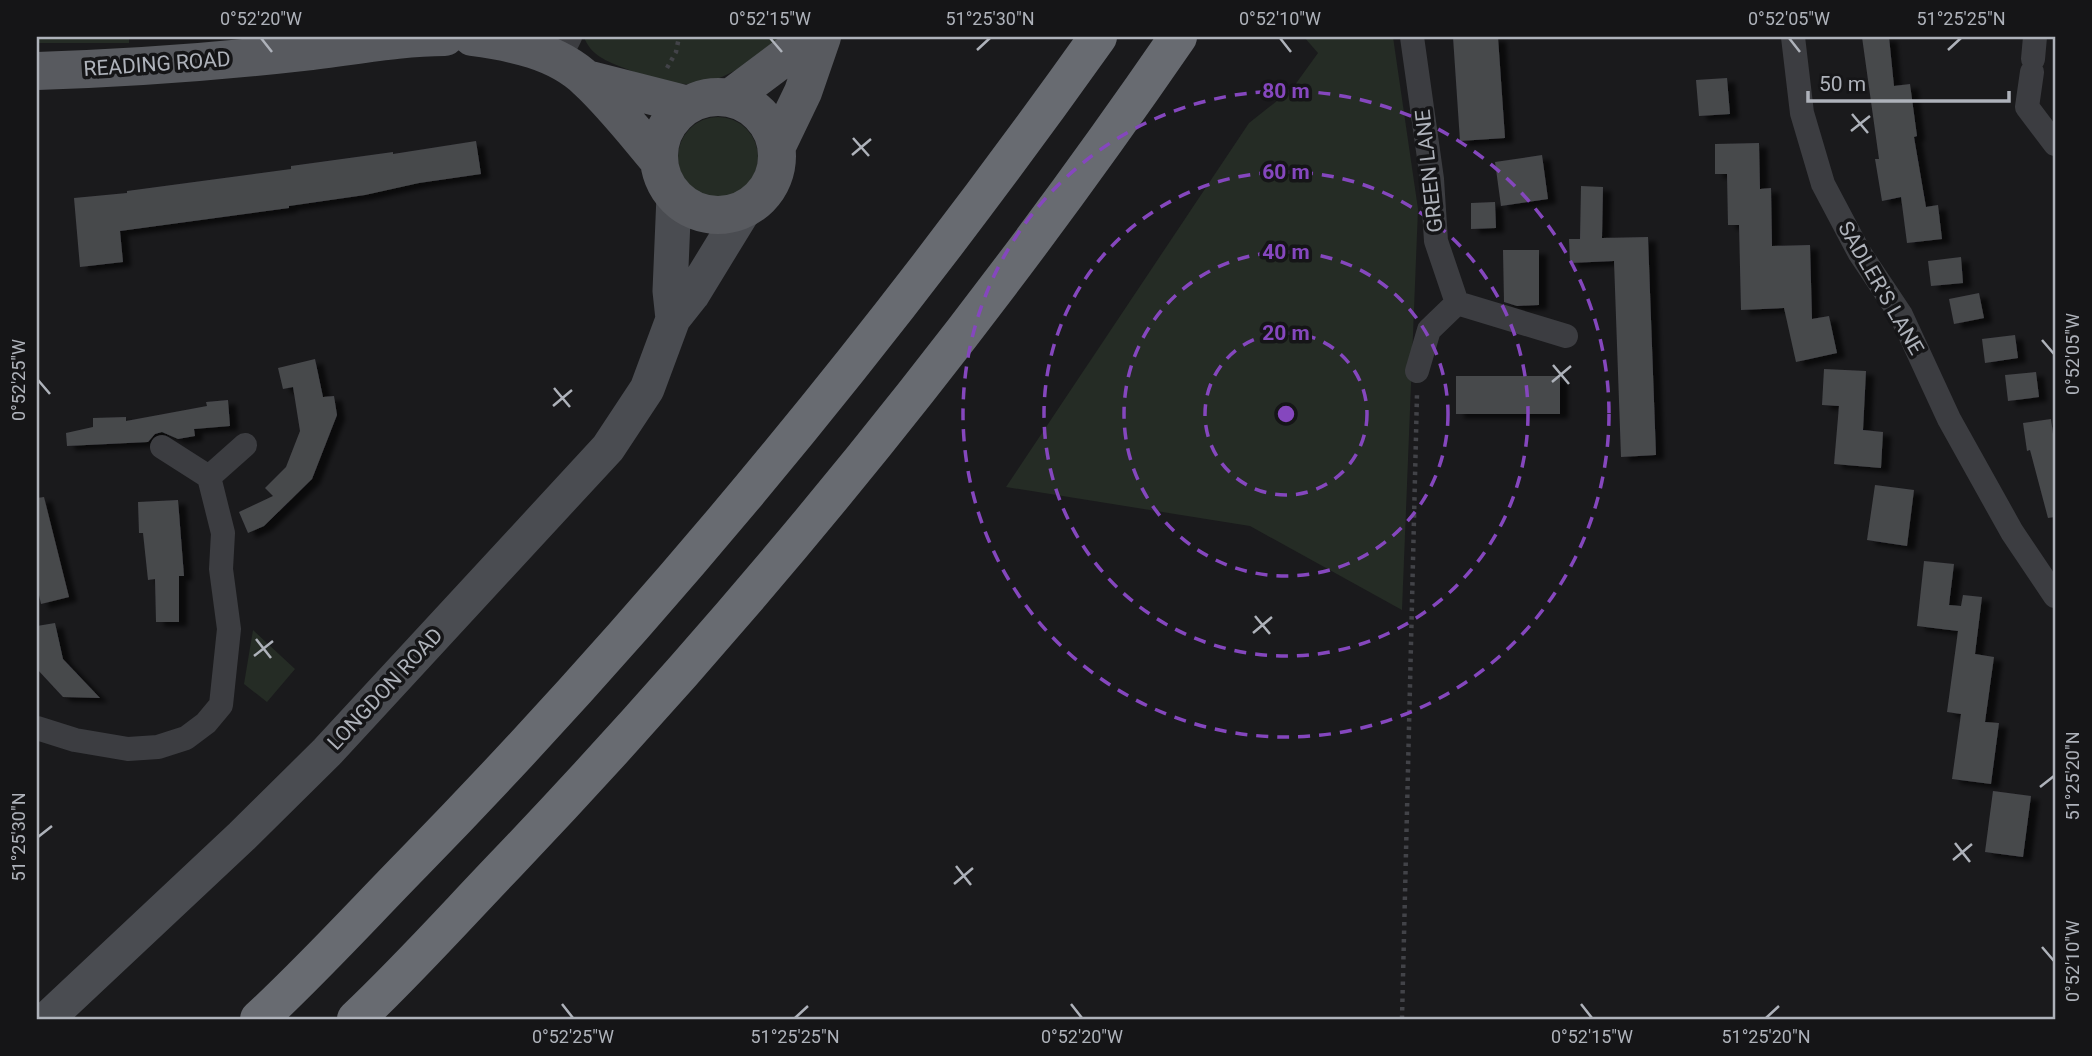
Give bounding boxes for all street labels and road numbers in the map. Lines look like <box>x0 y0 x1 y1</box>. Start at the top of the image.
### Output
street label: READING ROAD <box>83 47 231 81</box>
street label: GREEN LANE <box>1411 108 1447 234</box>
street label: SADLER'S LANE <box>1833 217 1929 359</box>
street label: LONGDON ROAD <box>323 623 447 755</box>

